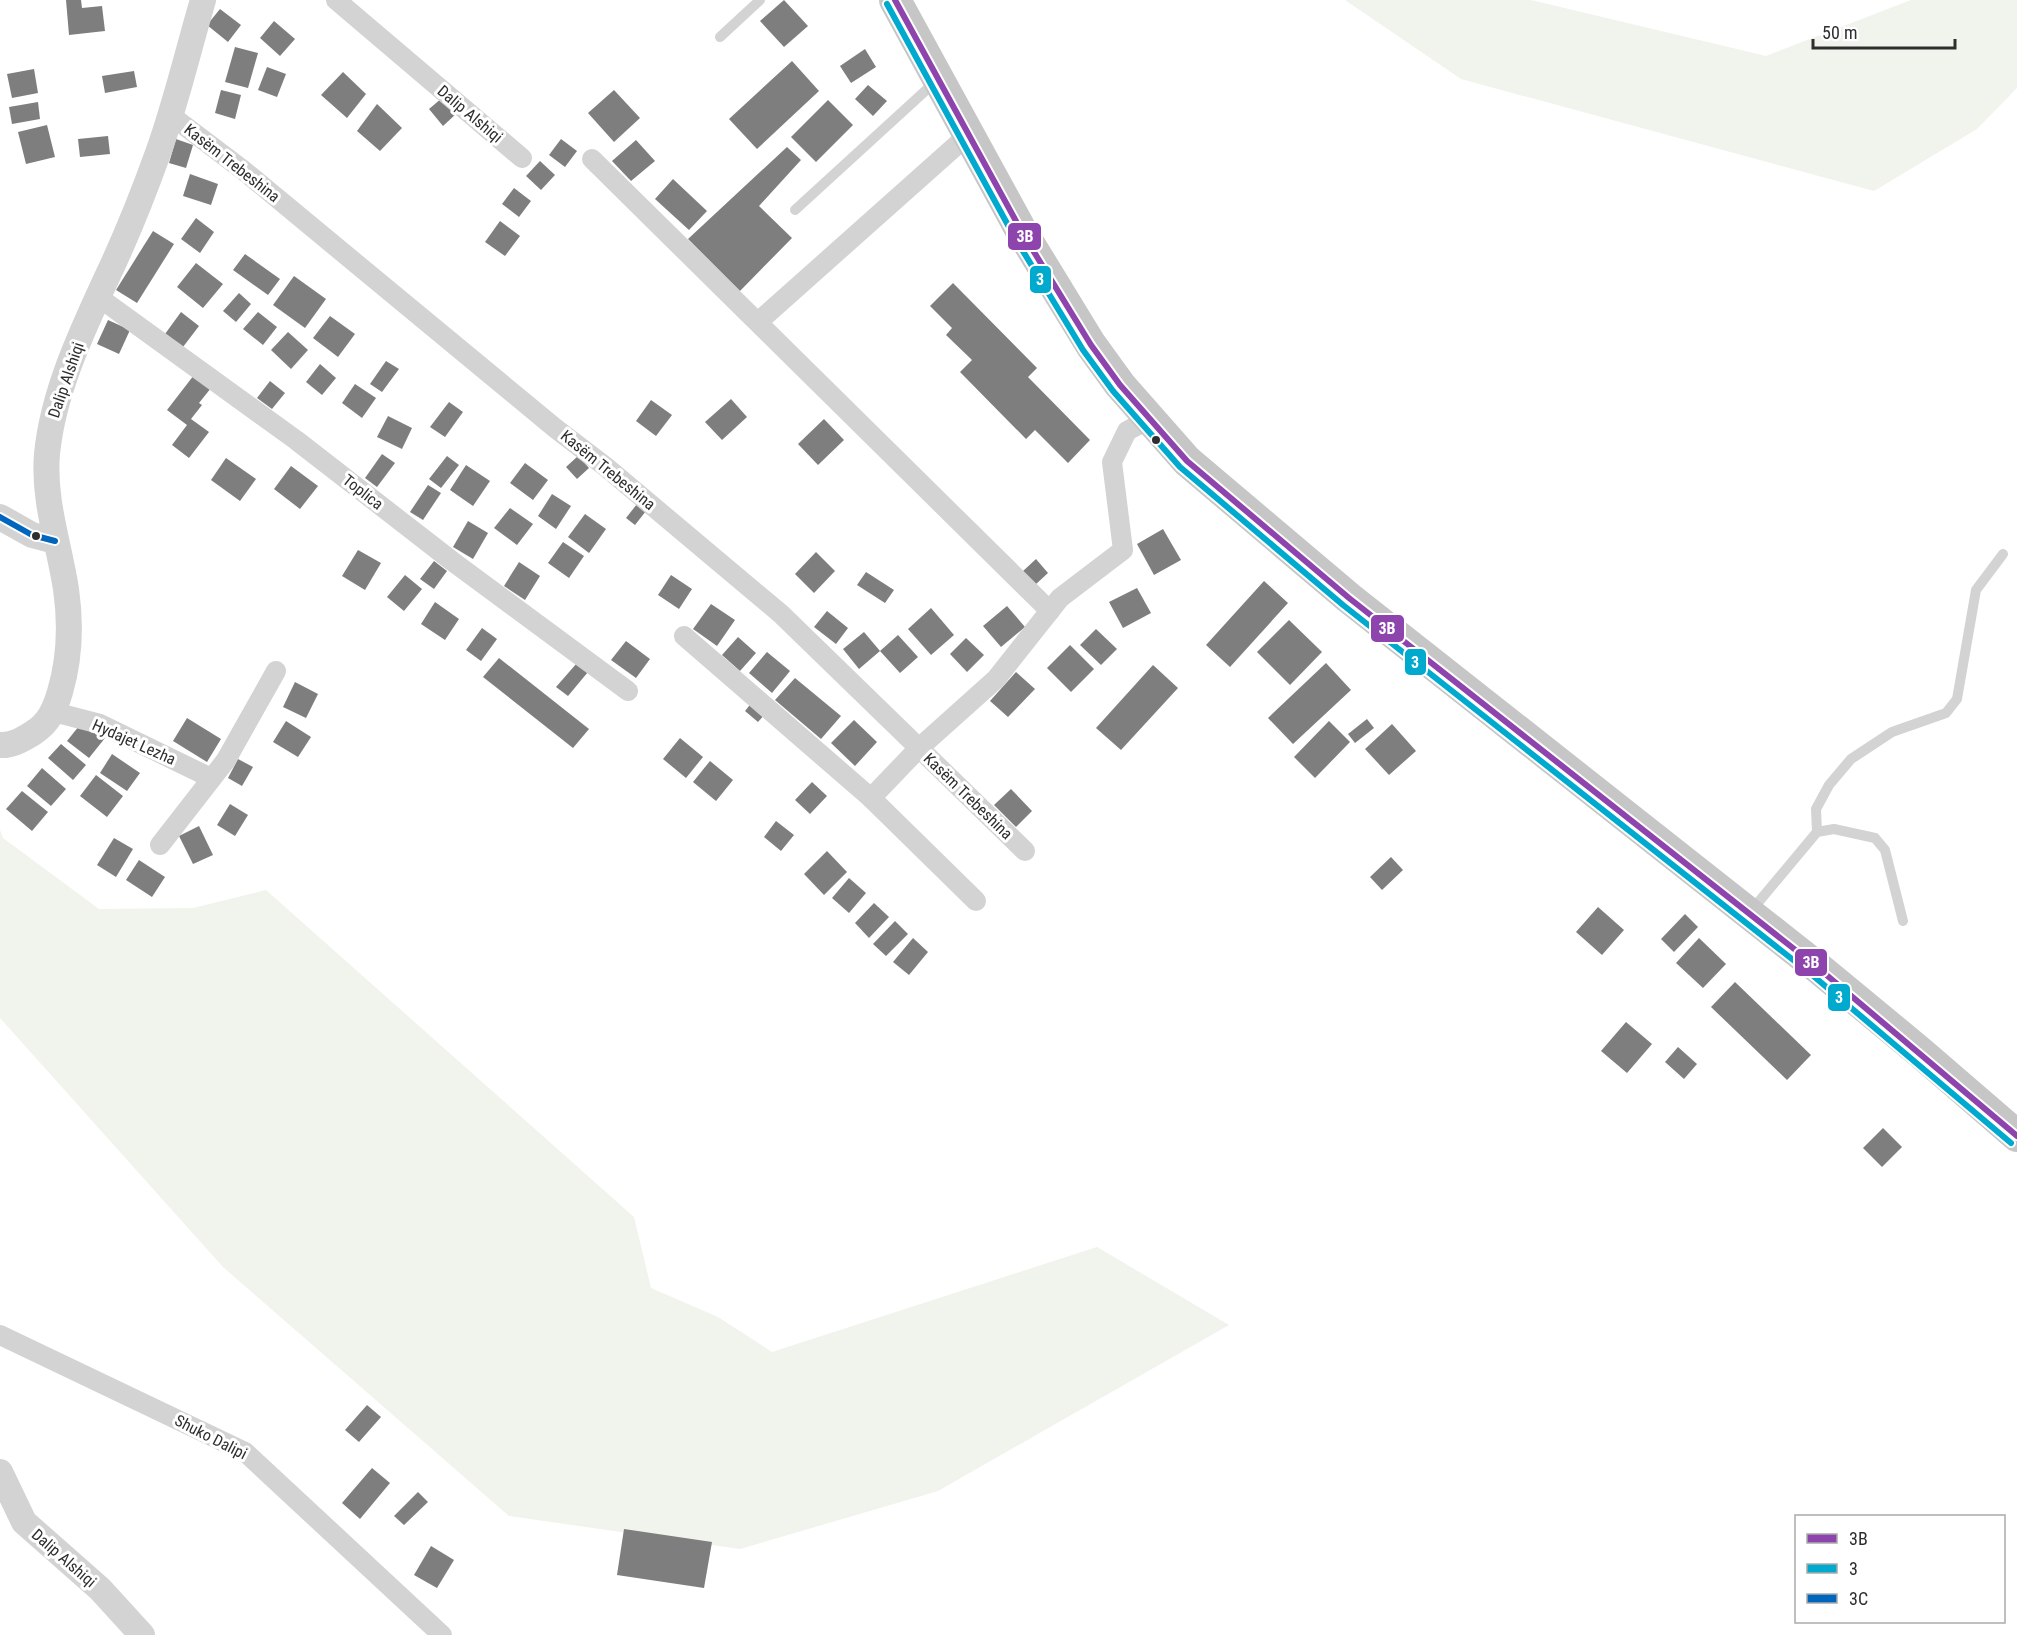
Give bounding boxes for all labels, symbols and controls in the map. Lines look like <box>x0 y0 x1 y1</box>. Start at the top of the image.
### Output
scale bar <box>1813 12 1956 50</box>
text: 50 m <box>1822 22 1857 43</box>
street label: Dalip Alshiqi <box>434 81 506 147</box>
street label: Kasëm Trebeshina <box>180 120 284 206</box>
line badge: 3B <box>1007 222 1042 251</box>
text: 3B <box>1016 227 1034 246</box>
line badge: 3 <box>1029 265 1052 294</box>
text: 3 <box>1036 270 1044 289</box>
street label: Dalip Alshiqi <box>44 340 88 420</box>
street label: Kasëm Trebeshina <box>557 426 659 514</box>
unlabelled marker <box>1150 434 1162 446</box>
street label: Toplica <box>339 470 387 514</box>
unlabelled marker <box>30 530 42 542</box>
line badge: 3B <box>1370 614 1405 643</box>
text: 3B <box>1378 619 1396 638</box>
line badge: 3 <box>1404 648 1427 676</box>
text: 3 <box>1411 653 1419 672</box>
street label: Hydajet Lezha <box>89 715 179 769</box>
street label: Kasëm Trebeshina <box>920 749 1016 843</box>
line badge: 3B <box>1794 948 1828 977</box>
text: 3B <box>1802 953 1820 972</box>
line badge: 3 <box>1827 983 1851 1012</box>
text: 3 <box>1835 988 1843 1007</box>
street label: Shuko Dalipi <box>172 1411 250 1463</box>
legend <box>1795 1515 2005 1623</box>
street label: Dalip Alshiqi <box>28 1525 100 1591</box>
text: 3B <box>1849 1528 1868 1549</box>
text: 3 <box>1849 1558 1858 1579</box>
text: 3C <box>1849 1588 1868 1609</box>

